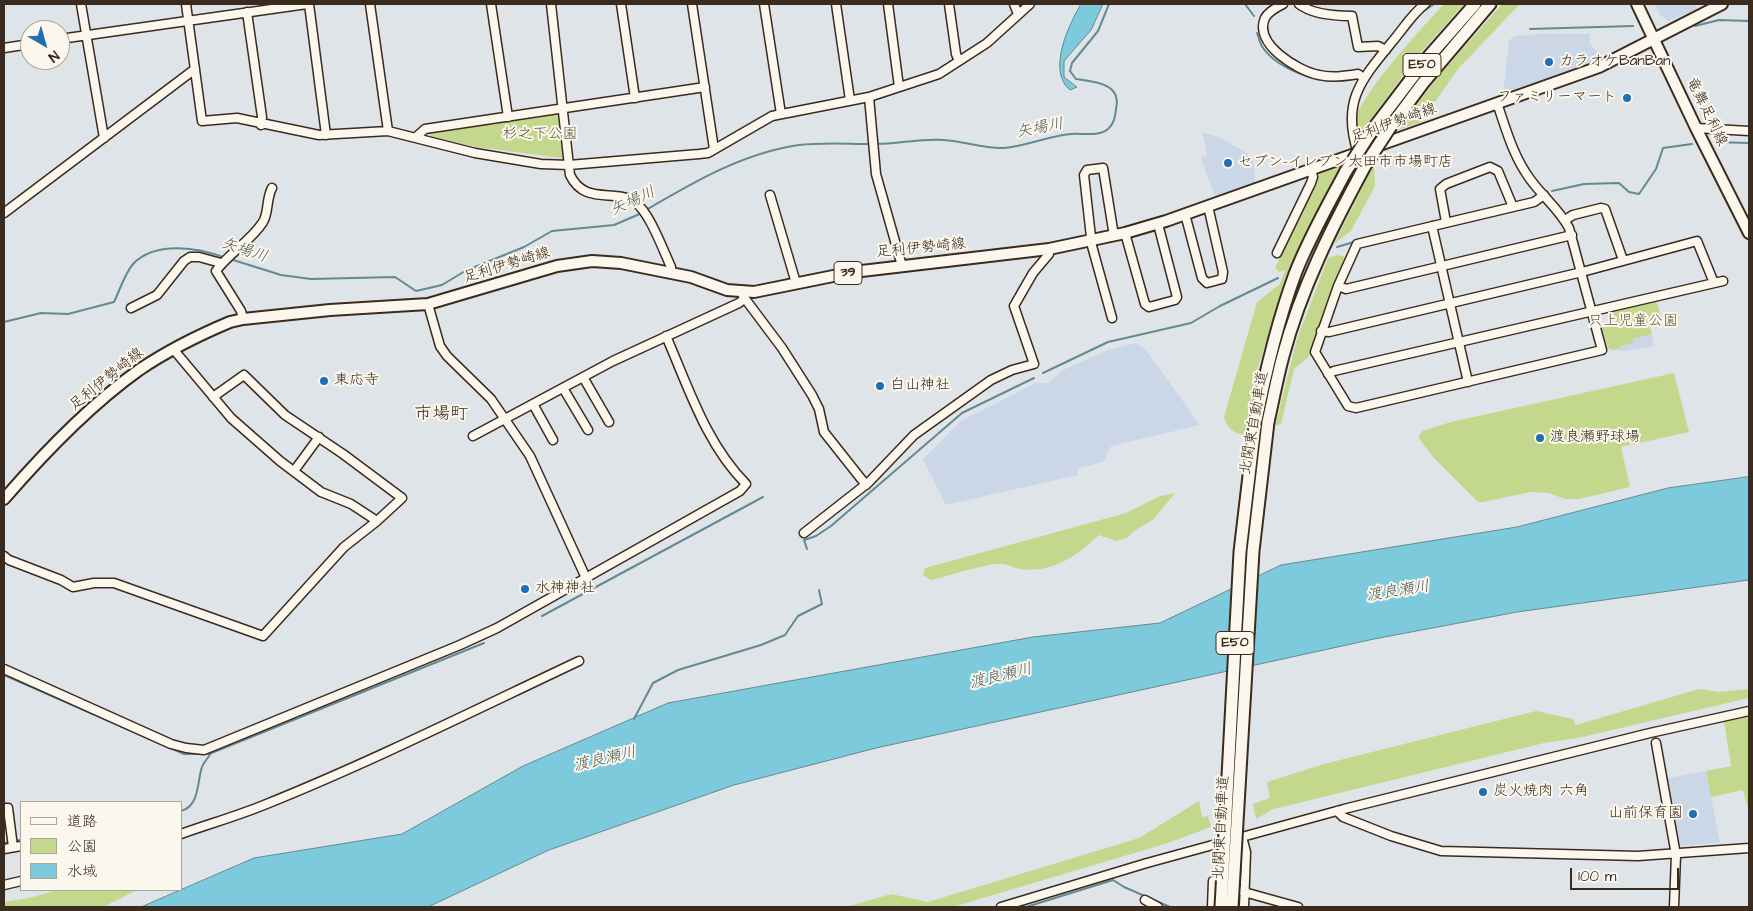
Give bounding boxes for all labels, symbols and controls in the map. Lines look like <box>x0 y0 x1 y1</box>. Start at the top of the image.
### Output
north arrow <box>20 20 70 70</box>
text: N <box>44 45 63 67</box>
place label: カラオケBanBan <box>1559 53 1671 71</box>
road number: E50 <box>1403 54 1441 76</box>
marker: カラオケBanBan <box>1543 56 1555 68</box>
street label: 竜舞足利線 <box>1681 74 1731 150</box>
place label: ファミリーマート <box>1497 89 1617 107</box>
marker: ファミリーマート <box>1621 92 1633 104</box>
street label: 足利伊勢崎線 <box>1349 100 1439 148</box>
water label: 矢場川 <box>1015 115 1065 143</box>
park label: 杉之下公園 <box>503 126 577 144</box>
place label: セブン−イレブン太田市市場町店 <box>1238 154 1453 172</box>
marker: セブン−イレブン太田市市場町店 <box>1222 157 1234 169</box>
water label: 矢場川 <box>607 183 659 221</box>
water label: 矢場川 <box>218 234 270 268</box>
street label: 足利伊勢崎線 <box>875 235 967 263</box>
street label: 足利伊勢崎線 <box>461 244 553 288</box>
road number: 39 <box>834 262 862 284</box>
park label: 只上児童公園 <box>1588 313 1678 331</box>
street label: 足利伊勢崎線 <box>66 345 148 415</box>
street label: 北関東自動車道 <box>1237 370 1273 476</box>
place label: 東応寺 <box>334 372 379 390</box>
marker: 東応寺 <box>318 375 330 387</box>
place label: 白山神社 <box>890 377 950 395</box>
marker: 白山神社 <box>874 380 886 392</box>
district label: 市場町 <box>414 404 468 426</box>
place label: 渡良瀬野球場 <box>1550 429 1640 447</box>
marker: 渡良瀬野球場 <box>1534 432 1546 444</box>
water label: 渡良瀬川 <box>1365 578 1431 606</box>
place label: 水神神社 <box>535 580 595 598</box>
marker: 水神神社 <box>519 583 531 595</box>
road number: E50 <box>1216 632 1254 654</box>
water label: 渡良瀬川 <box>968 660 1034 694</box>
water label: 渡良瀬川 <box>572 743 638 777</box>
street label: 北関東自動車道 <box>1210 775 1234 881</box>
place label: 炭火焼肉 六角 <box>1493 783 1589 801</box>
marker: 炭火焼肉 六角 <box>1477 786 1489 798</box>
legend <box>20 801 182 891</box>
place label: 山前保育園 <box>1608 805 1683 823</box>
marker: 山前保育園 <box>1687 808 1699 820</box>
text: 道路 <box>67 811 97 832</box>
text: 公園 <box>67 836 97 857</box>
scale bar <box>1573 858 1682 890</box>
text: 水域 <box>67 861 97 882</box>
text: 100 m <box>1578 866 1617 887</box>

